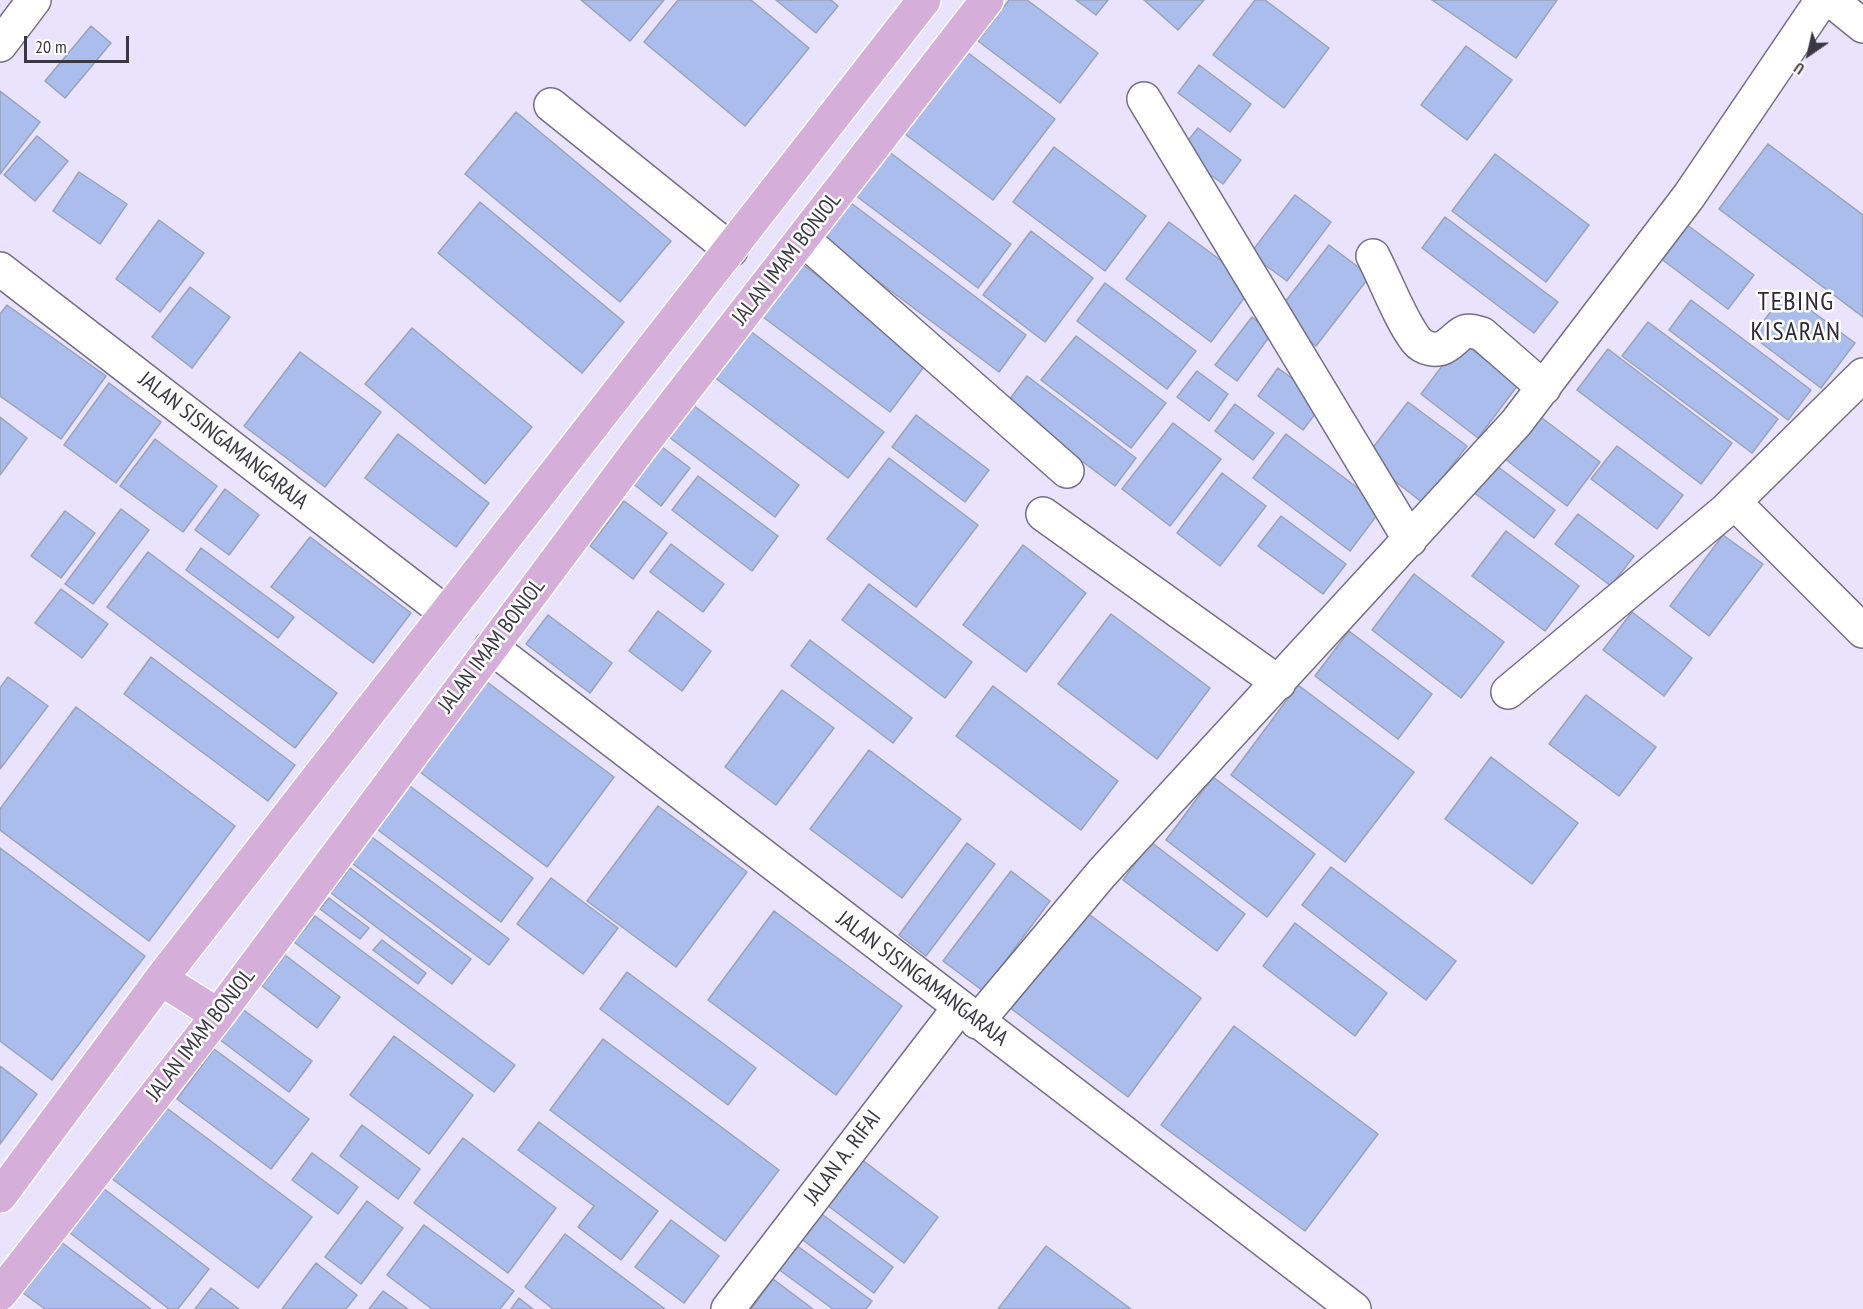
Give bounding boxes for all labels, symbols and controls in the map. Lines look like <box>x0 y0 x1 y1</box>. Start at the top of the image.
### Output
scale bar <box>27 24 132 62</box>
north arrow <box>1779 24 1839 84</box>
text: 20 m <box>35 35 67 58</box>
text: U <box>1790 58 1808 80</box>
street label: JALAN IMAM BONJOL <box>727 187 847 331</box>
district label: TEBING KISARAN <box>1751 287 1841 348</box>
street label: JALAN SISINGAMANGARAJA <box>133 367 313 515</box>
street label: JALAN IMAM BONJOL <box>433 574 551 718</box>
street label: JALAN SISINGAMANGARAJA <box>831 906 1013 1052</box>
street label: JALAN IMAM BONJOL <box>141 963 261 1107</box>
street label: JALAN A. RIFAI <box>799 1105 887 1211</box>

